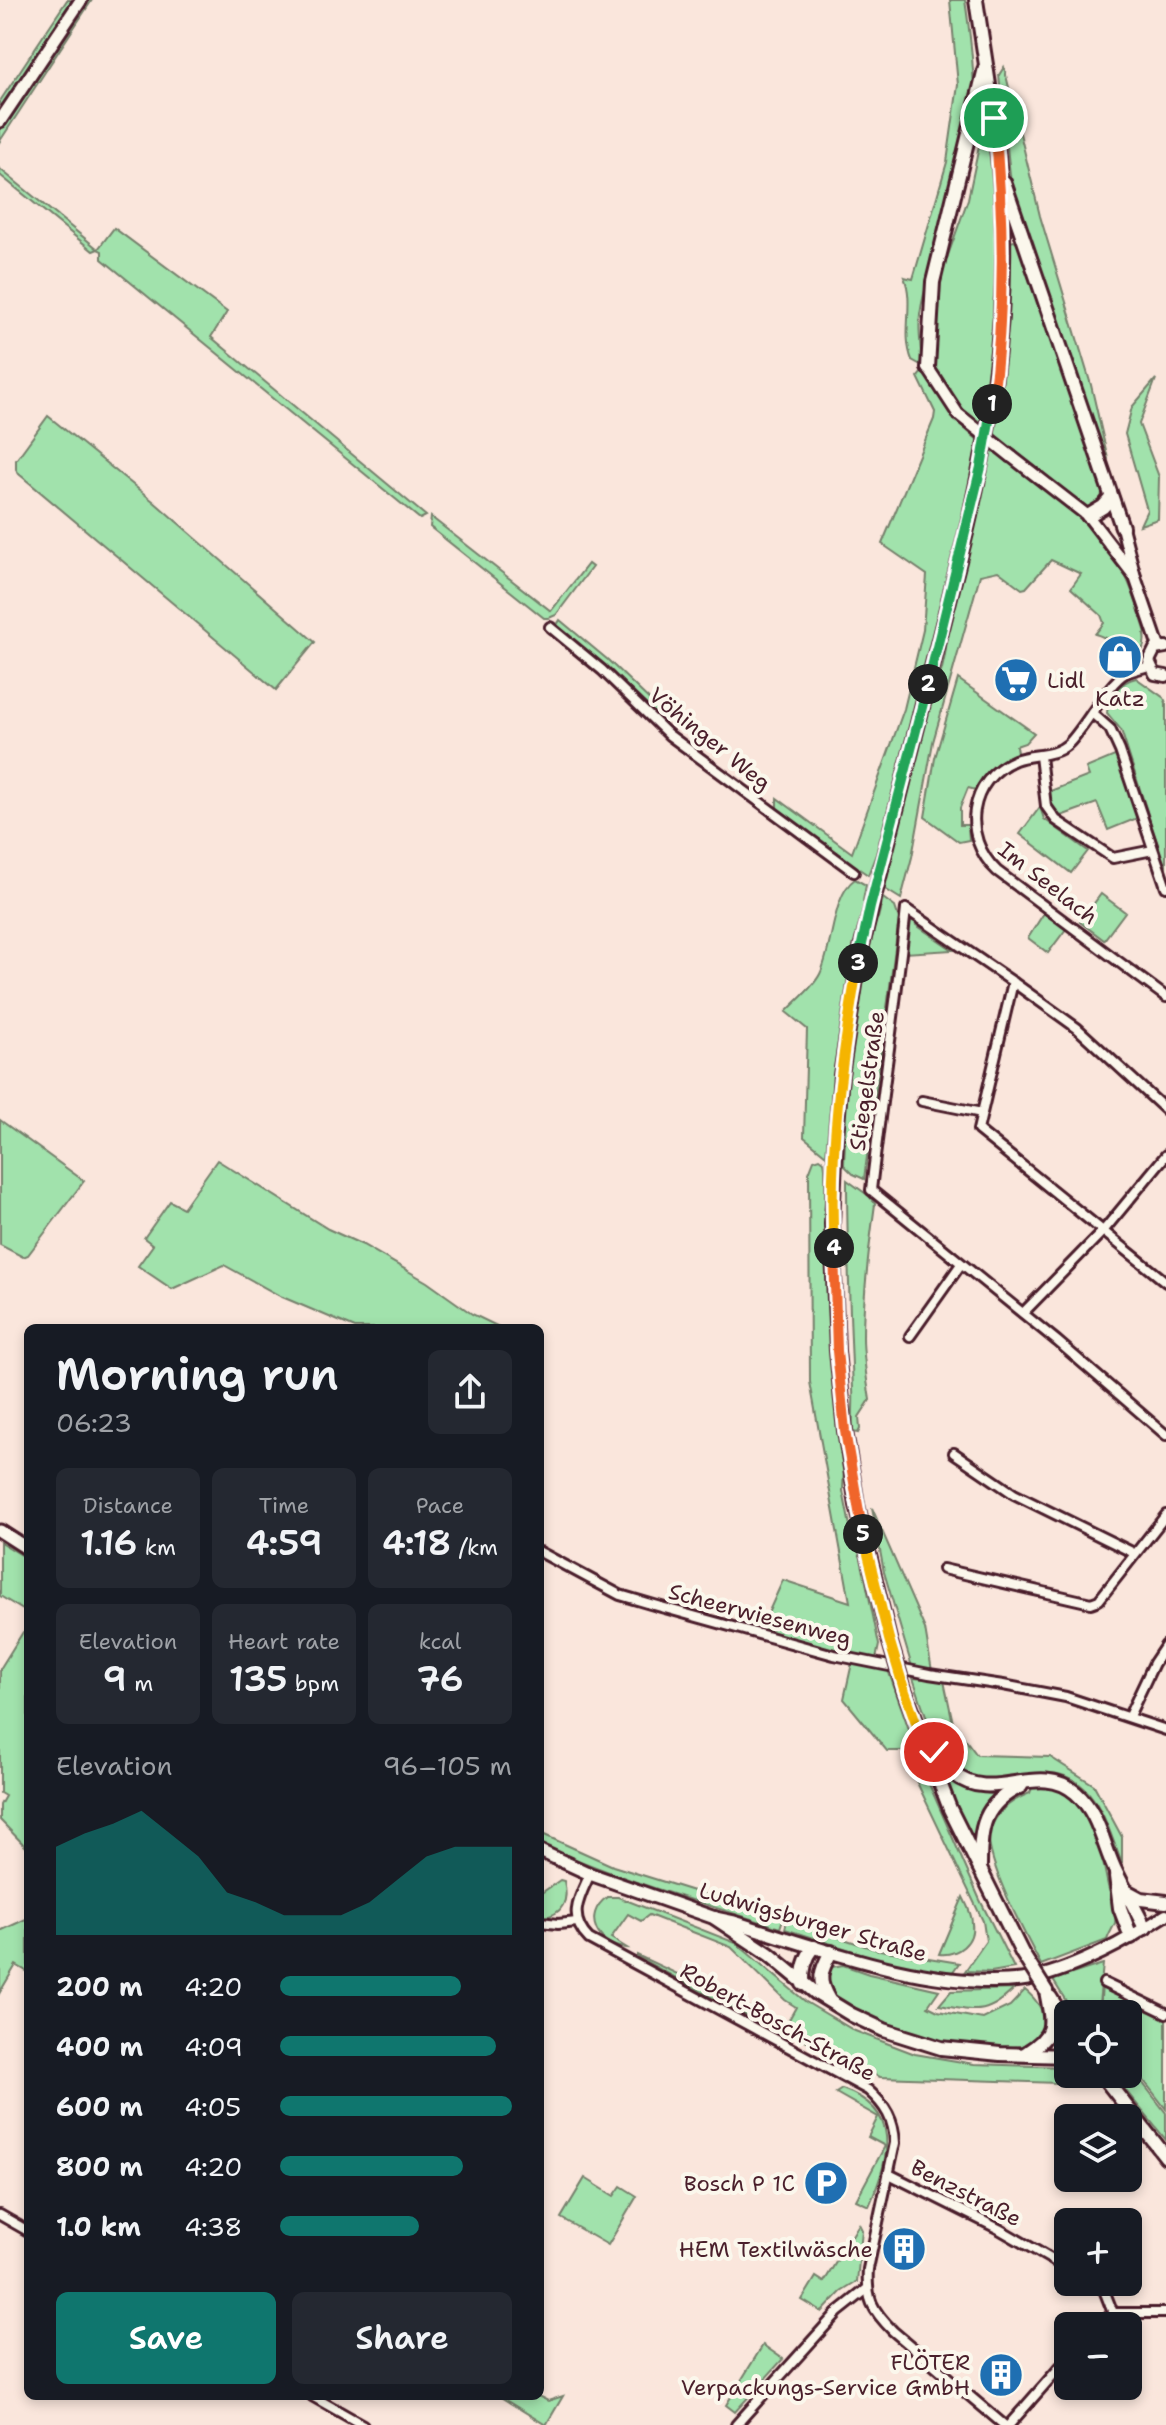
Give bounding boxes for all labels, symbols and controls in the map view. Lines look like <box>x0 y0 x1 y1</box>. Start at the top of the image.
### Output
pin <box>960 84 1028 152</box>
icon: arrive <box>972 96 1016 140</box>
pin: 1 <box>972 384 1012 424</box>
text: 1 <box>987 389 997 418</box>
shop icon: Katz <box>1096 633 1144 681</box>
supermarket icon: Lidl <box>992 656 1040 704</box>
pin: 2 <box>908 664 948 704</box>
place label: Lidl <box>1047 666 1085 695</box>
text: 2 <box>920 669 936 698</box>
street label: Vöhinger Weg <box>643 681 777 797</box>
place label: Katz <box>1095 684 1145 713</box>
street label: Im Seelach <box>992 835 1104 931</box>
pin: 3 <box>838 943 878 983</box>
text: 3 <box>850 948 866 977</box>
street label: Stiegelstraße <box>843 1009 891 1153</box>
pin: 4 <box>814 1228 854 1268</box>
text: 4 <box>826 1233 842 1262</box>
text: Morning run <box>56 1345 339 1404</box>
button: share <box>428 1350 512 1434</box>
text: 06:23 <box>56 1405 132 1440</box>
text: Distance <box>83 1491 173 1520</box>
text: Time <box>259 1491 309 1520</box>
text: Pace <box>416 1491 464 1520</box>
pin: 5 <box>843 1514 883 1554</box>
text: 5 <box>856 1519 870 1548</box>
text: 1.16 <box>80 1520 137 1566</box>
text: 4:59 <box>246 1520 322 1566</box>
text: 4:18 <box>382 1520 451 1566</box>
text: km <box>137 1533 176 1562</box>
text: /km <box>451 1533 498 1562</box>
street label: Scheerwiesenweg <box>665 1577 855 1653</box>
text: Elevation <box>79 1627 177 1656</box>
text: Heart rate <box>228 1627 340 1656</box>
text: kcal <box>419 1627 461 1656</box>
text: 9 <box>103 1656 127 1702</box>
text: 135 <box>229 1656 287 1702</box>
text: 76 <box>417 1656 463 1702</box>
text: m <box>127 1669 153 1698</box>
text: bpm <box>287 1669 339 1698</box>
pin <box>900 1718 968 1786</box>
icon: check <box>912 1730 956 1774</box>
text: Elevation <box>56 1748 172 1783</box>
text: 96–105 m <box>383 1748 512 1783</box>
street label: Ludwigsburger Straße <box>696 1876 930 1968</box>
street label: Robert-Bosch-Straße <box>675 1956 881 2088</box>
text: 200 m <box>56 1969 143 2004</box>
text: 4:20 <box>184 1969 242 2004</box>
map controls <box>1054 2000 1142 2400</box>
button: locate <box>1054 2000 1142 2088</box>
text: 400 m <box>56 2029 143 2064</box>
text: 4:09 <box>184 2029 243 2064</box>
text: 600 m <box>56 2089 143 2124</box>
text: 4:05 <box>184 2089 241 2124</box>
button: layers <box>1054 2104 1142 2192</box>
text: 800 m <box>56 2149 143 2184</box>
text: 4:20 <box>184 2149 242 2184</box>
street label: Benzstraße <box>906 2153 1026 2233</box>
parking icon: Bosch P 1C <box>802 2159 850 2207</box>
place label: Bosch P 1C <box>684 2169 795 2198</box>
button: + <box>1054 2208 1142 2296</box>
text: 1.0 km <box>56 2209 141 2244</box>
text: 4:38 <box>184 2209 243 2244</box>
building icon: HEM Textilwäsche <box>880 2225 928 2273</box>
place label: HEM Textilwäsche <box>679 2235 873 2264</box>
button: Save <box>56 2292 276 2384</box>
button: Share <box>292 2292 512 2384</box>
button: − <box>1054 2312 1142 2400</box>
place label: FLÖTER Verpackungs-Service GmbH <box>681 2348 970 2402</box>
building icon: FLÖTER Verpackungs-Service GmbH <box>977 2351 1025 2399</box>

